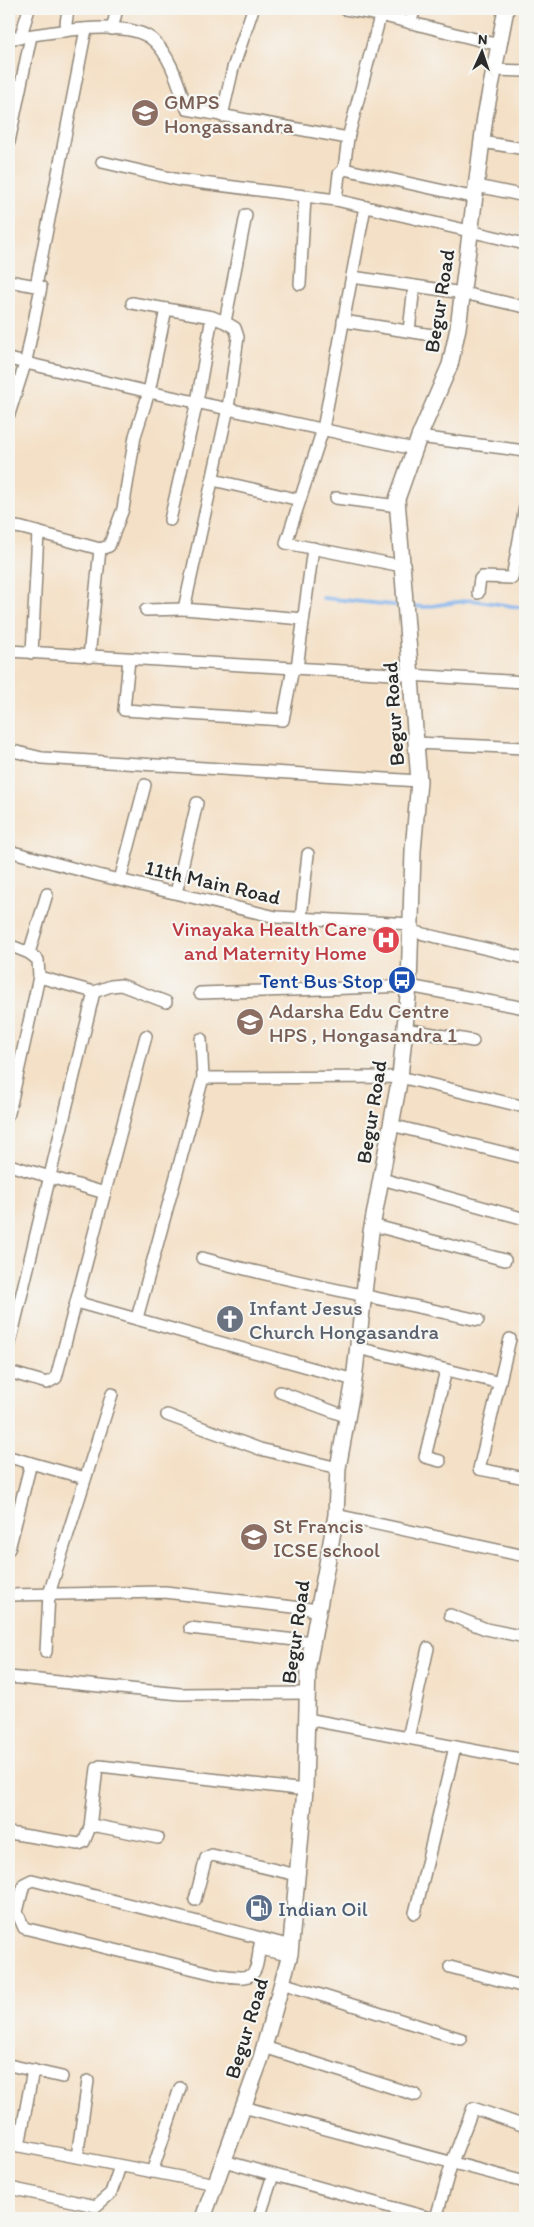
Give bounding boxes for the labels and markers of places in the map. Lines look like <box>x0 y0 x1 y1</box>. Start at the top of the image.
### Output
place label: GMPS Hongassandra <box>164 89 294 138</box>
school or university icon: GMPS Hongassandra <box>130 98 160 128</box>
place label: Vinayaka Health Care and Maternity Home <box>172 916 367 965</box>
hospital icon: Vinayaka Health Care and Maternity Home <box>371 925 401 955</box>
bus stop icon: Tent Bus Stop <box>387 965 417 995</box>
place label: Tent Bus Stop <box>259 968 383 993</box>
place label: Adarsha Edu Centre HPS , Hongasandra 1 <box>269 998 457 1047</box>
school or university icon: Adarsha Edu Centre HPS , Hongasandra 1 <box>235 1007 265 1037</box>
place label: Infant Jesus Church Hongasandra <box>249 1295 439 1344</box>
church icon: Infant Jesus Church Hongasandra <box>215 1304 245 1334</box>
place label: St Francis ICSE school <box>273 1513 380 1562</box>
school or university icon: St Francis ICSE school <box>239 1522 269 1552</box>
fuel station icon: Indian Oil <box>244 1893 274 1923</box>
place label: Indian Oil <box>278 1896 368 1921</box>

